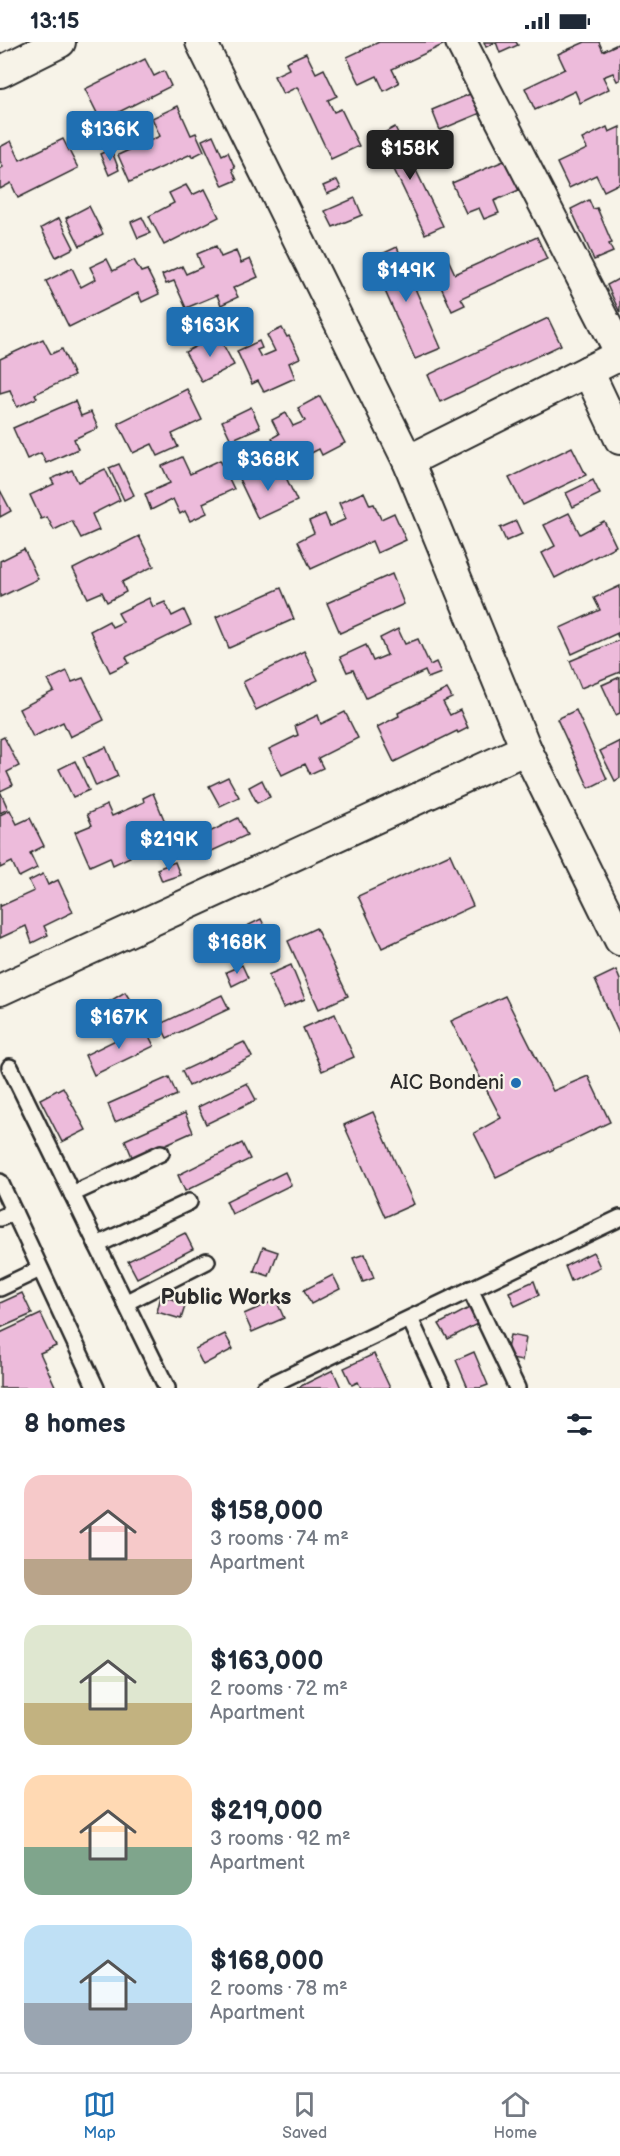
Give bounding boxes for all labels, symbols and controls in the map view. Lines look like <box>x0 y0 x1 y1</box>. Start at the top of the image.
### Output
text: 13:15 <box>30 8 79 35</box>
pin: $136K <box>68 111 152 162</box>
text: $136K <box>81 118 140 142</box>
pin: $158K <box>368 130 452 181</box>
text: $158K <box>381 137 439 161</box>
pin: $149K <box>364 252 448 303</box>
text: $149K <box>377 259 435 283</box>
pin: $163K <box>168 307 252 358</box>
text: $163K <box>181 314 240 338</box>
pin: $368K <box>226 441 310 492</box>
text: $368K <box>237 448 299 472</box>
pin: $219K <box>127 821 211 872</box>
text: $219K <box>140 828 198 852</box>
pin: $168K <box>195 924 279 975</box>
text: $168K <box>207 931 267 955</box>
pin: $167K <box>77 999 161 1050</box>
text: $167K <box>90 1006 148 1030</box>
place label: AIC Bondeni <box>390 1071 504 1095</box>
marker: AIC Bondeni <box>509 1076 523 1090</box>
district label: Public Works <box>161 1284 292 1311</box>
icon: filters <box>563 1408 596 1441</box>
text: 8 homes <box>24 1409 126 1440</box>
text: $158,000 <box>210 1496 323 1527</box>
icon: home <box>72 1499 144 1571</box>
text: 3 rooms · 74 m² <box>210 1527 349 1551</box>
text: Apartment <box>210 1551 305 1575</box>
text: $163,000 <box>210 1646 323 1677</box>
icon: home <box>72 1649 144 1721</box>
text: 2 rooms · 72 m² <box>210 1677 348 1701</box>
text: Apartment <box>210 1701 305 1725</box>
text: $219,000 <box>210 1796 323 1827</box>
icon: home <box>72 1799 144 1871</box>
text: 3 rooms · 92 m² <box>210 1827 351 1851</box>
text: Apartment <box>210 1851 305 1875</box>
text: $168,000 <box>210 1946 324 1977</box>
icon: home <box>72 1949 144 2021</box>
text: 2 rooms · 78 m² <box>210 1977 348 2001</box>
text: Apartment <box>210 2001 305 2025</box>
tab: Map <box>83 2088 116 2143</box>
tab: Saved <box>282 2088 327 2143</box>
tab: Home <box>493 2088 537 2143</box>

